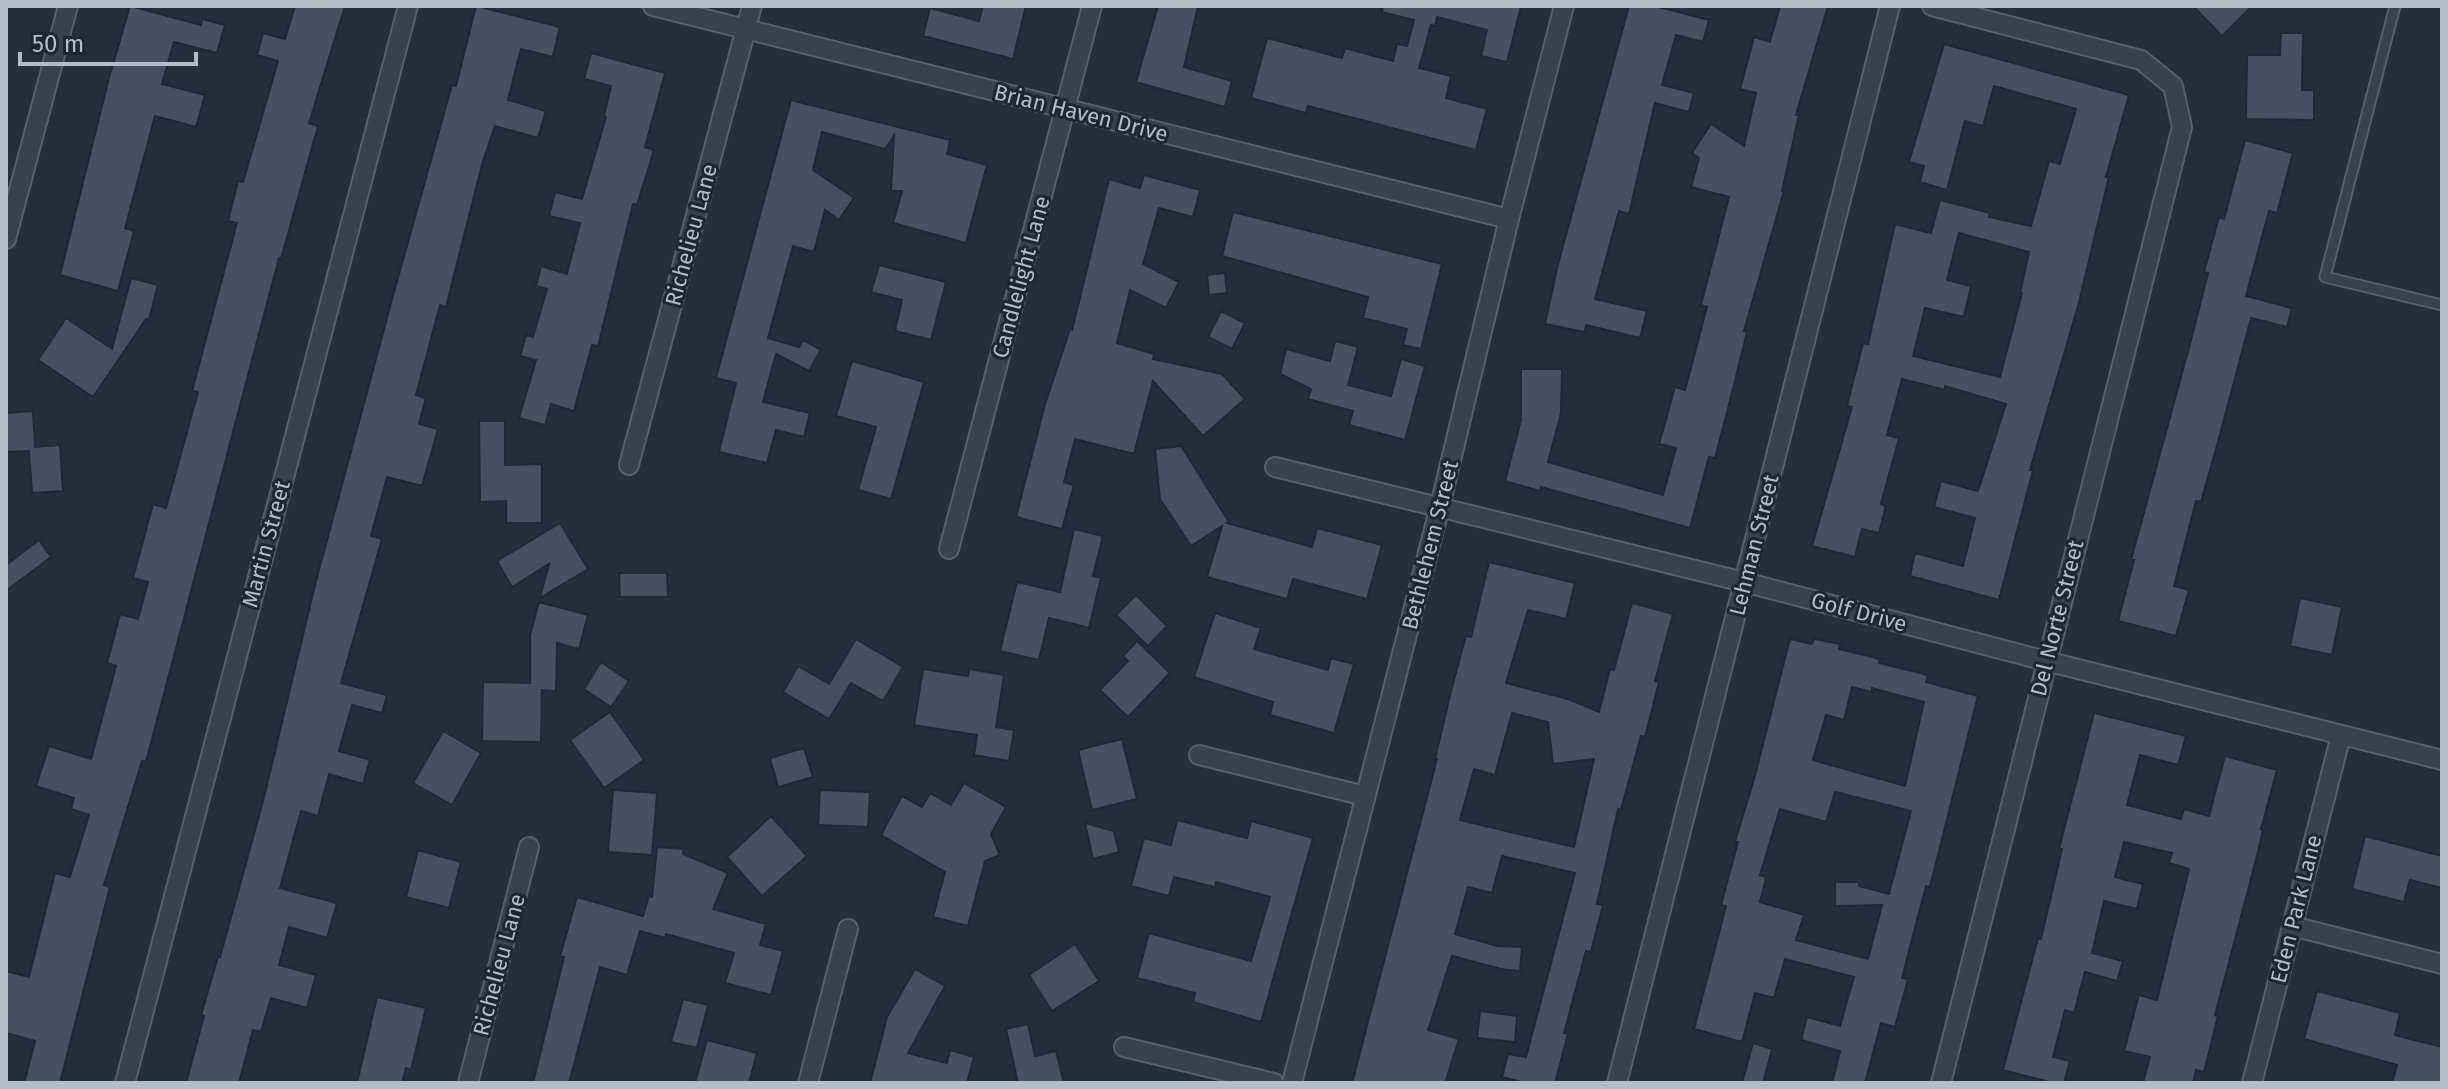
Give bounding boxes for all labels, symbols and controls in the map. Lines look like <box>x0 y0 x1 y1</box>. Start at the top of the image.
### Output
scale bar <box>20 16 196 66</box>
text: 50 m <box>32 30 84 58</box>
street label: Brian Haven Drive <box>991 78 1171 148</box>
street label: Richelieu Lane <box>659 161 723 309</box>
street label: Candlelight Lane <box>986 193 1056 361</box>
street label: Bethlehem Street <box>1396 457 1464 633</box>
street label: Lehman Street <box>1723 472 1785 618</box>
street label: Martin Street <box>236 478 296 610</box>
street label: Del Norte Street <box>2025 537 2089 699</box>
street label: Golf Drive <box>1808 586 1910 638</box>
street label: Eden Park Lane <box>2265 832 2327 986</box>
street label: Richelieu Lane <box>467 891 531 1039</box>

